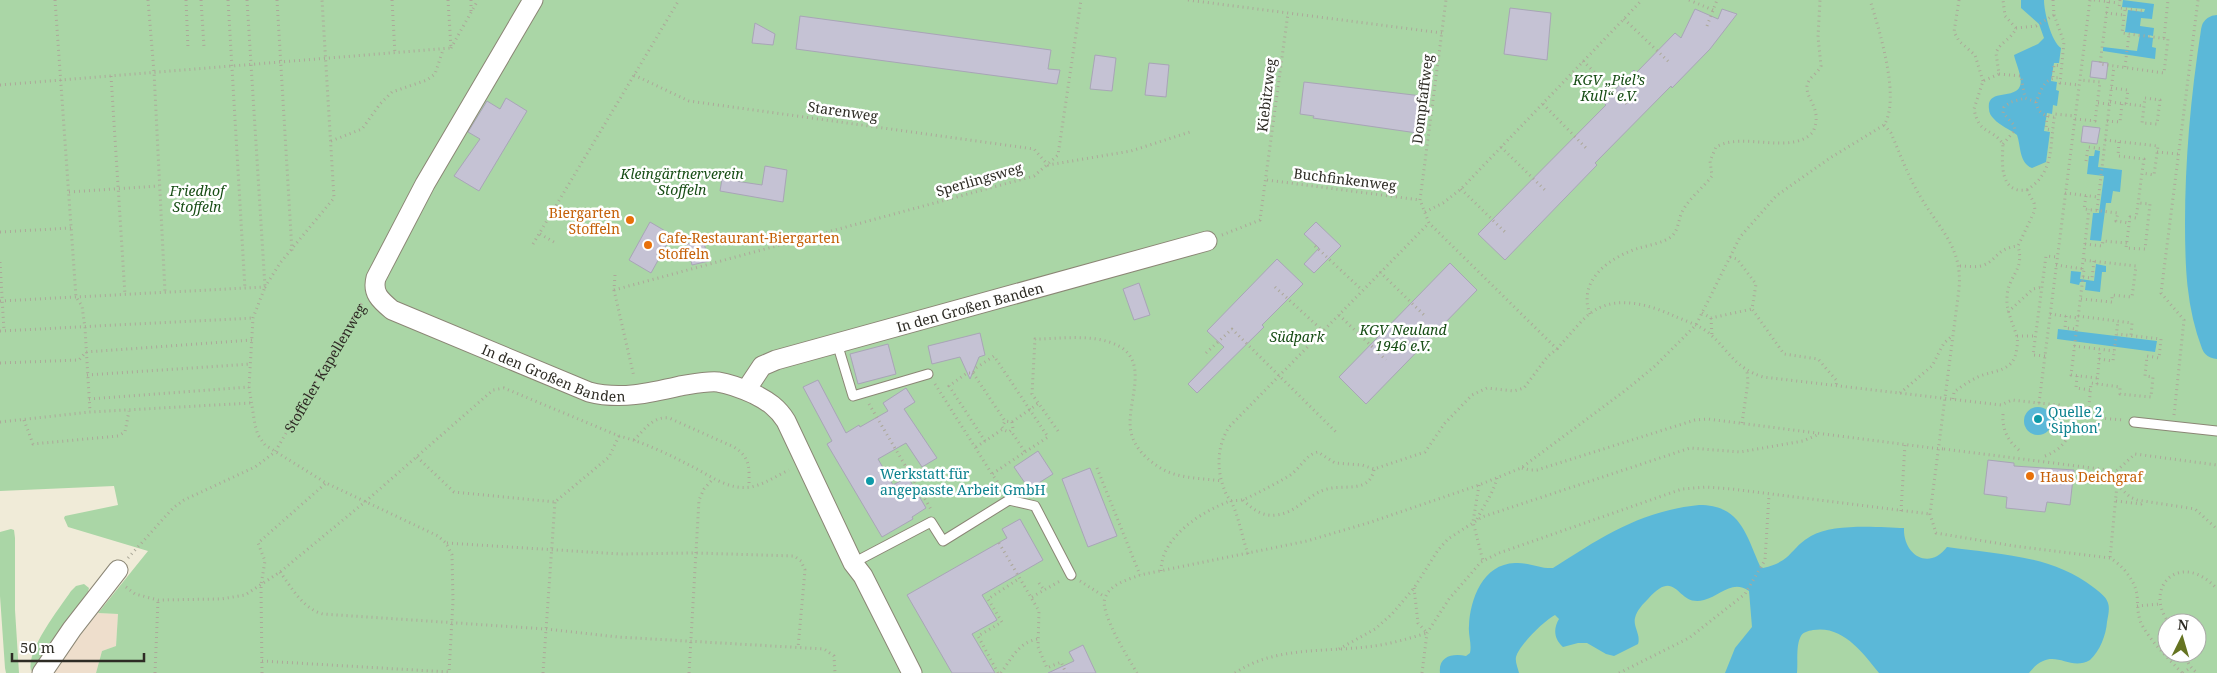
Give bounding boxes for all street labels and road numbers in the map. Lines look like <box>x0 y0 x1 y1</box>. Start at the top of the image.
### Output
street label: Dompfaffweg <box>1407 53 1437 145</box>
street label: Kiebitzweg <box>1252 57 1280 133</box>
street label: Starenweg <box>807 97 880 125</box>
street label: Sperlingsweg <box>934 157 1025 200</box>
street label: Buchfinkenweg <box>1292 163 1398 195</box>
street label: In den Großen Banden <box>894 277 1045 336</box>
street label: Stoffeler Kapellenweg <box>279 299 370 435</box>
street label: In den Großen Banden <box>479 339 626 405</box>

